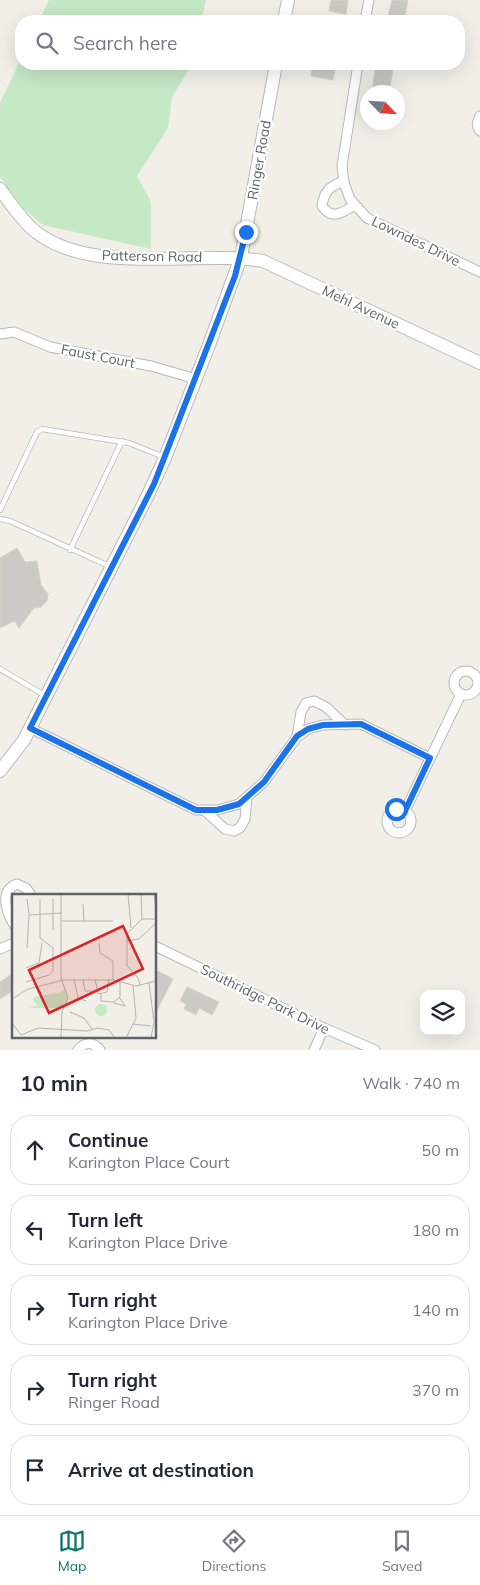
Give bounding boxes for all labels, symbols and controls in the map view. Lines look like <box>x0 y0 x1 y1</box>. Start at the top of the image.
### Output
search box <box>15 15 465 70</box>
icon: search <box>33 29 61 57</box>
text: Search here <box>73 31 177 55</box>
north arrow <box>360 85 405 130</box>
street label: Ringer Road <box>243 119 275 201</box>
street label: Lowndes Drive <box>369 212 463 270</box>
route end <box>235 221 258 244</box>
street label: Patterson Road <box>102 246 202 266</box>
street label: Mehl Avenue <box>319 281 403 333</box>
street label: Faust Court <box>59 340 137 372</box>
route start <box>385 798 408 821</box>
inset map <box>12 894 156 1038</box>
street label: Southridge Park Drive <box>198 960 332 1038</box>
map controls <box>420 990 465 1035</box>
button: layers <box>420 990 465 1035</box>
text: 10 min <box>20 1070 88 1096</box>
text: Walk · 740 m <box>362 1073 460 1093</box>
text: Continue <box>68 1128 148 1152</box>
icon: ahead <box>21 1136 49 1164</box>
text: 50 m <box>422 1140 459 1160</box>
text: Karington Place Court <box>68 1152 230 1172</box>
text: Turn left <box>68 1208 143 1232</box>
icon: left <box>21 1216 49 1244</box>
text: 180 m <box>412 1220 459 1240</box>
text: Karington Place Drive <box>68 1232 228 1252</box>
text: Turn right <box>68 1288 157 1312</box>
icon: right <box>21 1296 49 1324</box>
text: 140 m <box>412 1300 459 1320</box>
text: Karington Place Drive <box>68 1312 228 1332</box>
text: Turn right <box>68 1368 157 1392</box>
icon: right <box>21 1376 49 1404</box>
text: 370 m <box>412 1380 459 1400</box>
text: Ringer Road <box>68 1392 160 1412</box>
icon: arrive <box>21 1456 49 1484</box>
text: Arrive at destination <box>68 1458 254 1482</box>
tab: Map <box>58 1527 86 1575</box>
tab: Directions <box>202 1527 267 1575</box>
tab: Saved <box>382 1527 422 1575</box>

